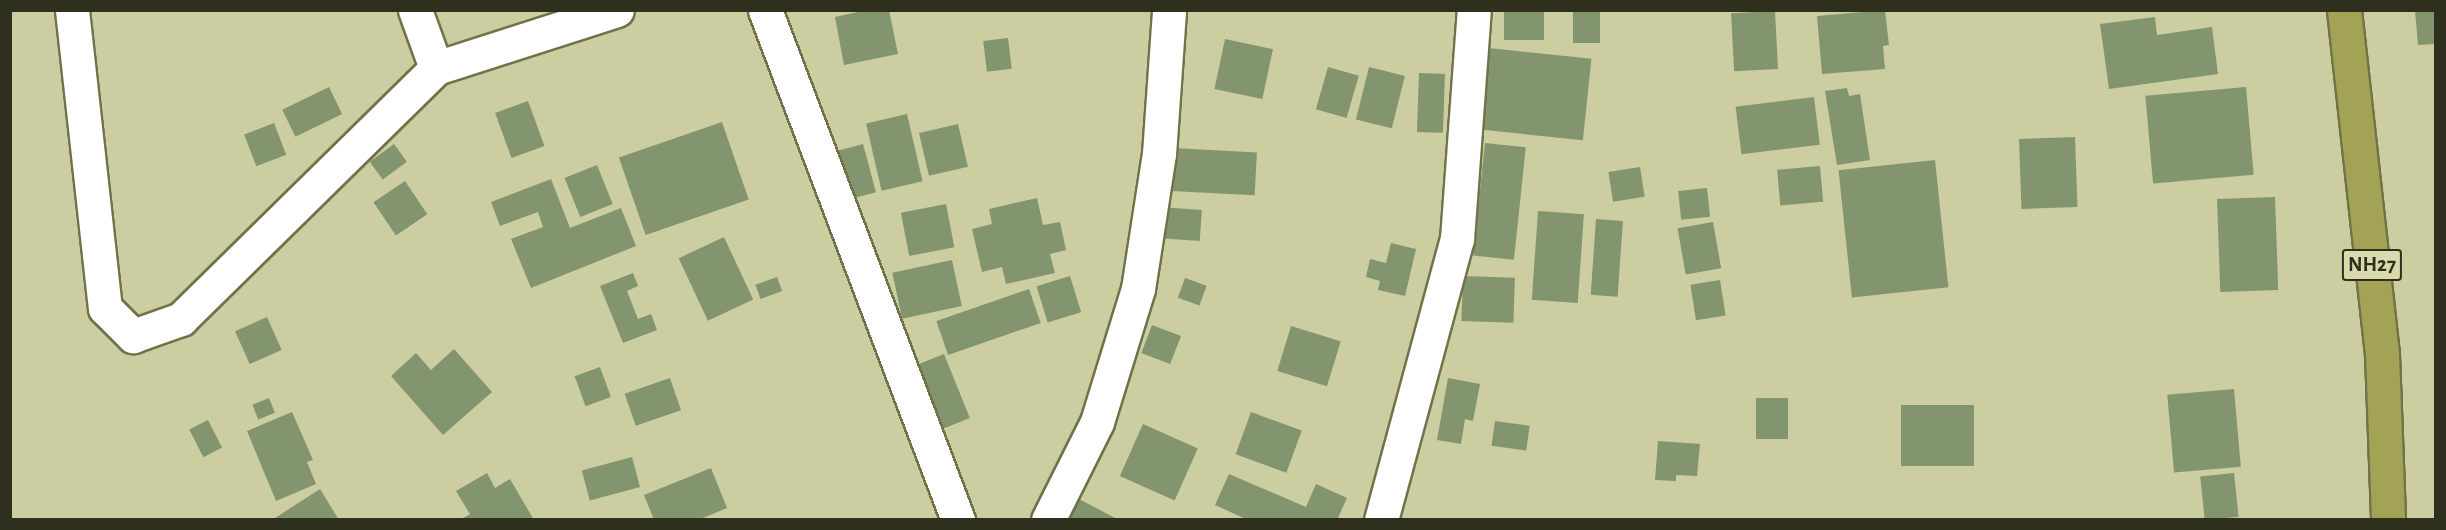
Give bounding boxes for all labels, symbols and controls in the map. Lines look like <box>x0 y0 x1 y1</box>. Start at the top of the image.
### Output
road number: NH27 <box>2340 247 2404 283</box>

